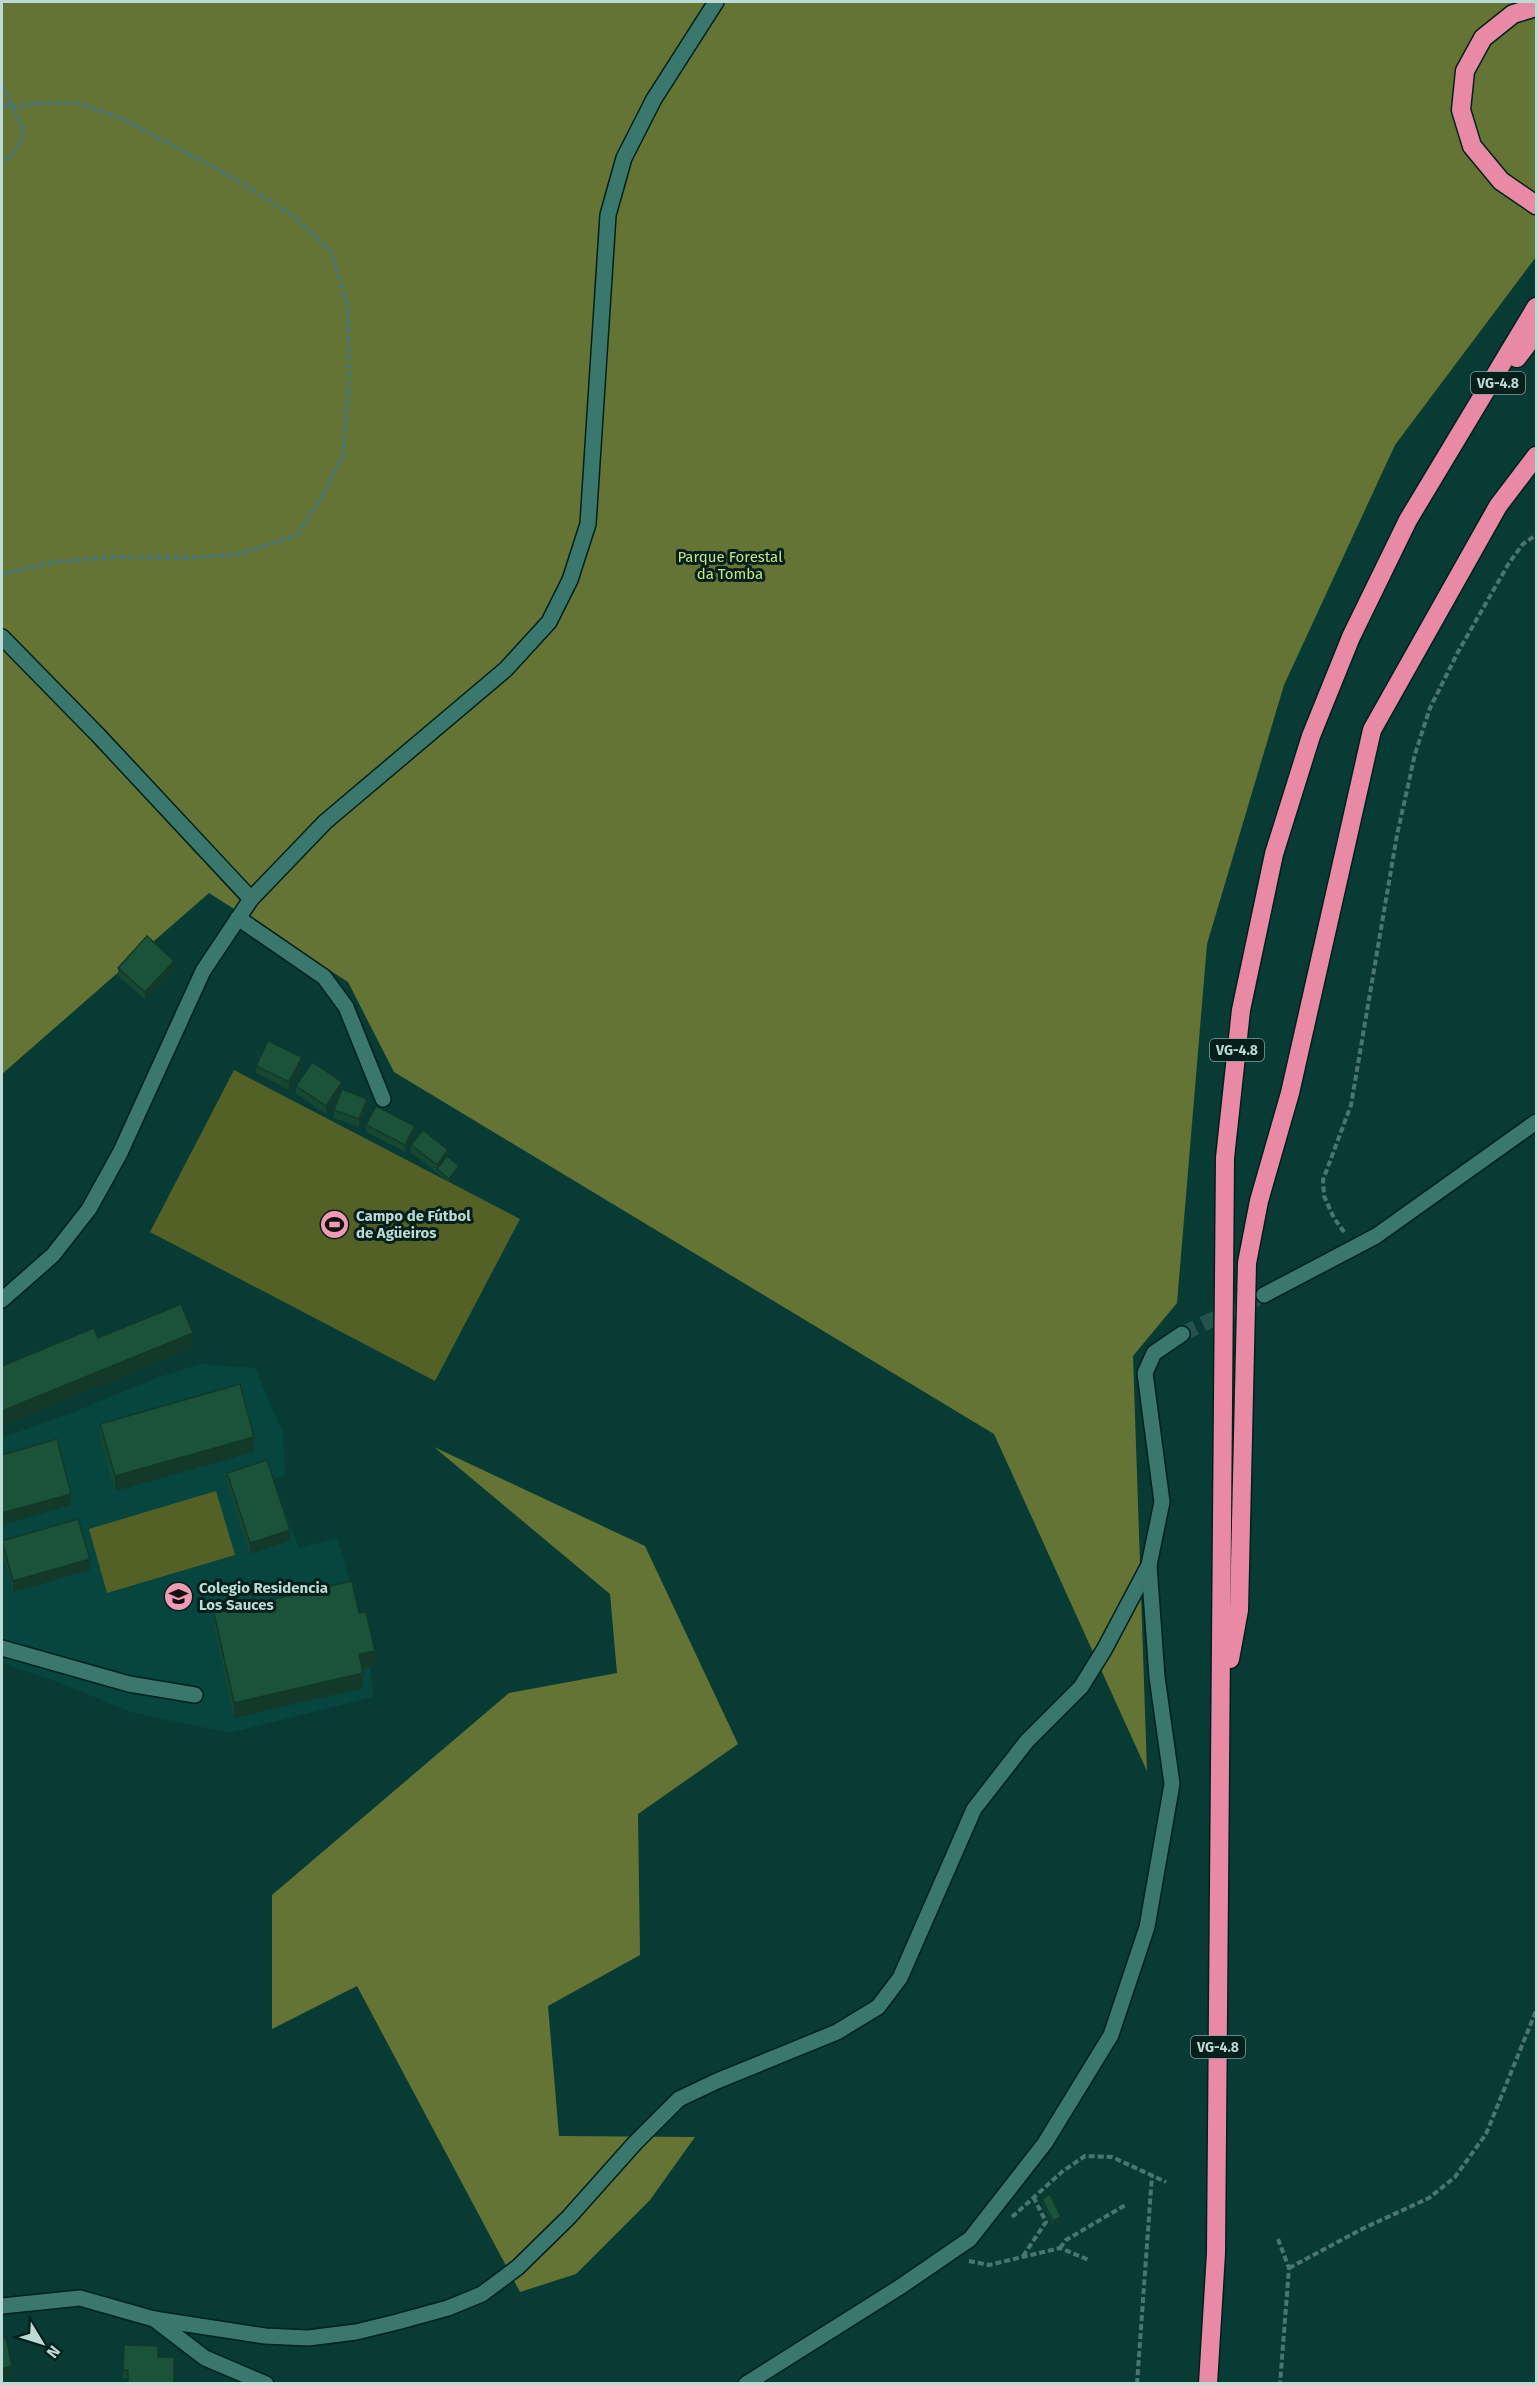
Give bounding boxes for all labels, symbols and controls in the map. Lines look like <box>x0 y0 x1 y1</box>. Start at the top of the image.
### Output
road number: VG-4.8 <box>1471 372 1525 394</box>
park label: Parque Forestal da Tomba <box>677 548 783 583</box>
road number: VG-4.8 <box>1210 1039 1264 1061</box>
place label: Campo de Fútbol de Agüeiros <box>356 1207 471 1242</box>
sports icon: Campo de Fútbol de Agüeiros <box>319 1209 351 1241</box>
place label: Colegio Residencia Los Sauces <box>199 1579 328 1614</box>
school or university icon: Colegio Residencia Los Sauces <box>162 1581 194 1613</box>
road number: VG-4.8 <box>1191 2036 1245 2058</box>
north arrow <box>12 2313 72 2373</box>
text: N <box>43 2342 64 2362</box>

